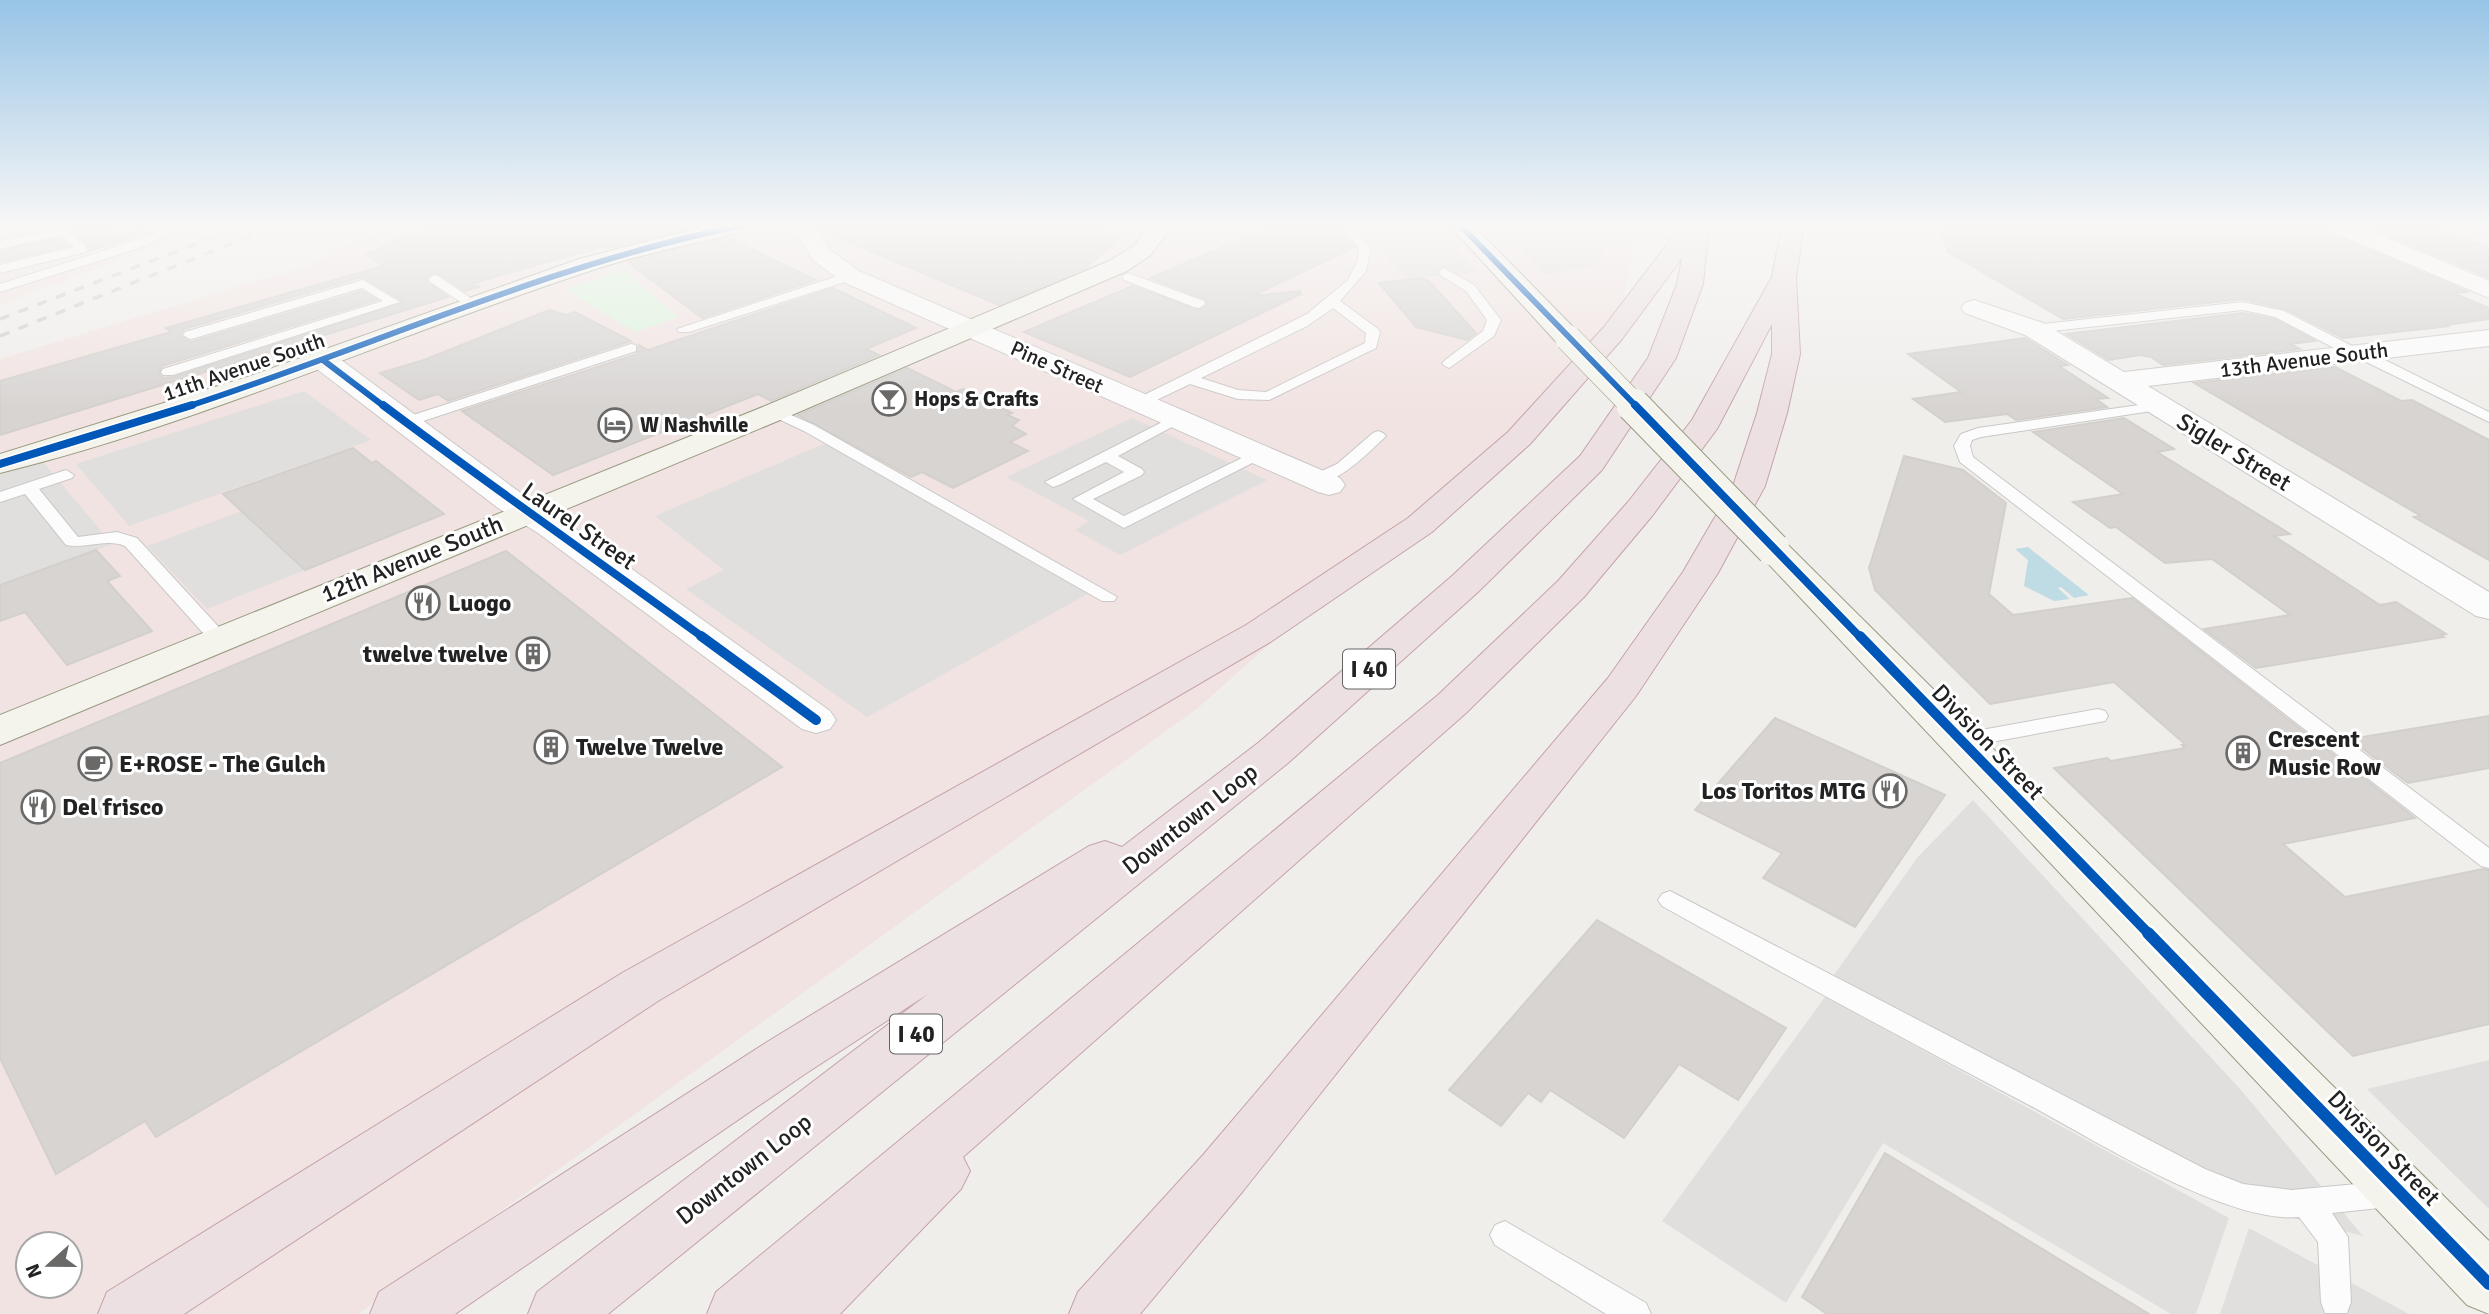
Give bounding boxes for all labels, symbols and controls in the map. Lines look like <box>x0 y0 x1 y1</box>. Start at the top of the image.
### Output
street label: 11th Avenue South <box>160 327 328 407</box>
street label: Pine Street <box>1007 335 1107 399</box>
street label: 13th Avenue South <box>2218 337 2390 383</box>
bar icon: Hops & Crafts <box>870 380 908 418</box>
place label: Hops & Crafts <box>914 386 1039 412</box>
hotel icon: W Nashville <box>596 406 634 444</box>
street label: Sigler Street <box>2171 406 2297 498</box>
place label: W Nashville <box>640 412 749 438</box>
street label: Laurel Street <box>516 476 642 576</box>
street label: 12th Avenue South <box>317 509 507 609</box>
restaurant icon: Luogo <box>404 584 442 622</box>
place label: Luogo <box>448 588 511 618</box>
building icon: twelve twelve <box>514 635 552 673</box>
place label: twelve twelve <box>362 639 508 669</box>
road number: I 40 <box>1343 650 1395 688</box>
street label: Division Street <box>1925 678 2051 806</box>
place label: Crescent Music Row <box>2268 724 2382 782</box>
building icon: Twelve Twelve <box>532 728 570 766</box>
place label: Twelve Twelve <box>576 732 723 762</box>
building icon: Crescent Music Row <box>2224 734 2262 772</box>
cafe icon: E+ROSE - The Gulch <box>76 745 114 783</box>
place label: E+ROSE - The Gulch <box>119 749 326 779</box>
street label: Downtown Loop <box>1116 757 1264 881</box>
restaurant icon: Los Toritos MTG <box>1871 772 1909 810</box>
place label: Los Toritos MTG <box>1701 776 1866 806</box>
restaurant icon: Del frisco <box>19 788 57 826</box>
place label: Del frisco <box>62 792 164 822</box>
road number: I 40 <box>890 1015 942 1054</box>
street label: Division Street <box>2321 1084 2447 1212</box>
street label: Downtown Loop <box>670 1107 818 1231</box>
north arrow <box>14 1230 84 1300</box>
text: N <box>20 1260 48 1281</box>

